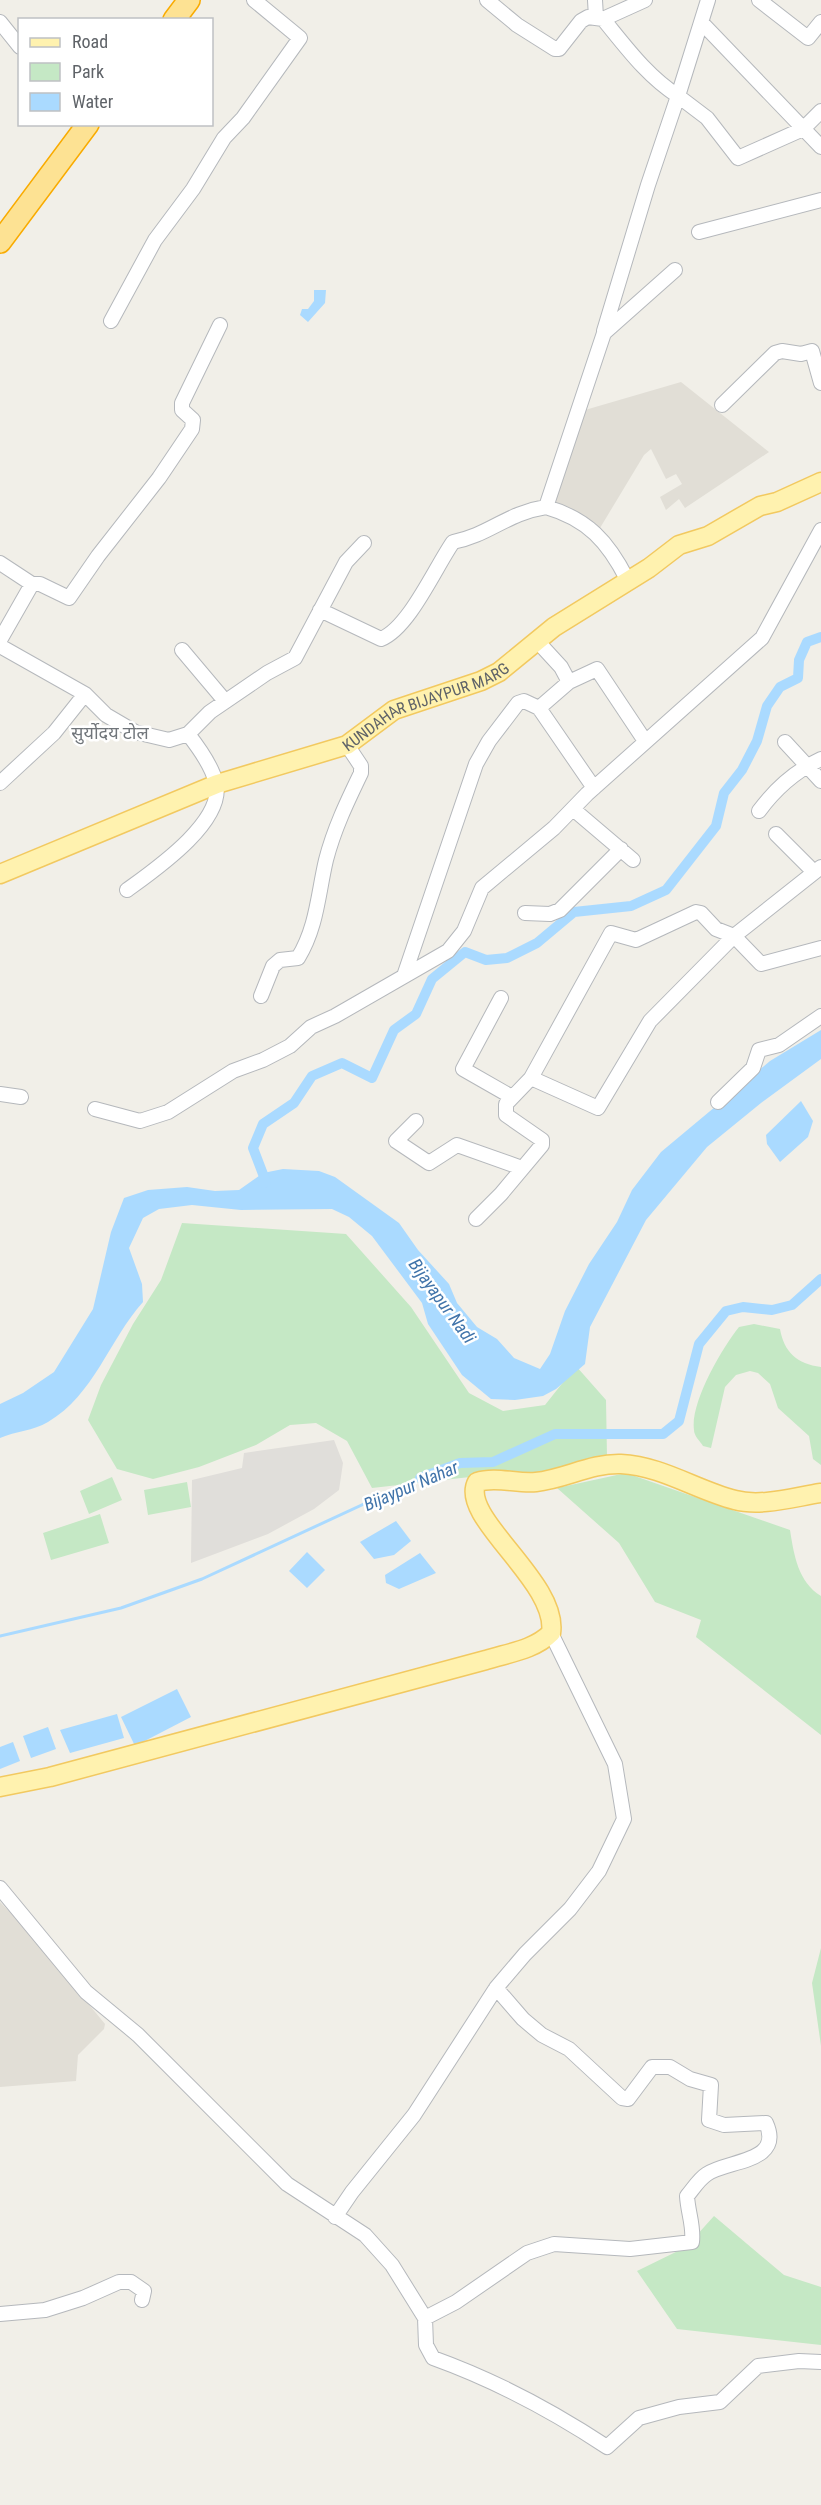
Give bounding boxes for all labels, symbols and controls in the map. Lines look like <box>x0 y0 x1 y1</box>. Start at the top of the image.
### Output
legend <box>18 18 213 126</box>
text: Road <box>72 31 108 52</box>
text: Park <box>72 61 104 82</box>
text: Water <box>72 91 114 112</box>
street label: KUNDAHAR BIJAYPUR MARG <box>339 659 513 755</box>
district label: सुर्योदय टोल <box>71 722 149 745</box>
water label: Bijayapur Nadi <box>405 1254 481 1348</box>
water label: Bijaypur Nahar <box>360 1456 462 1515</box>

